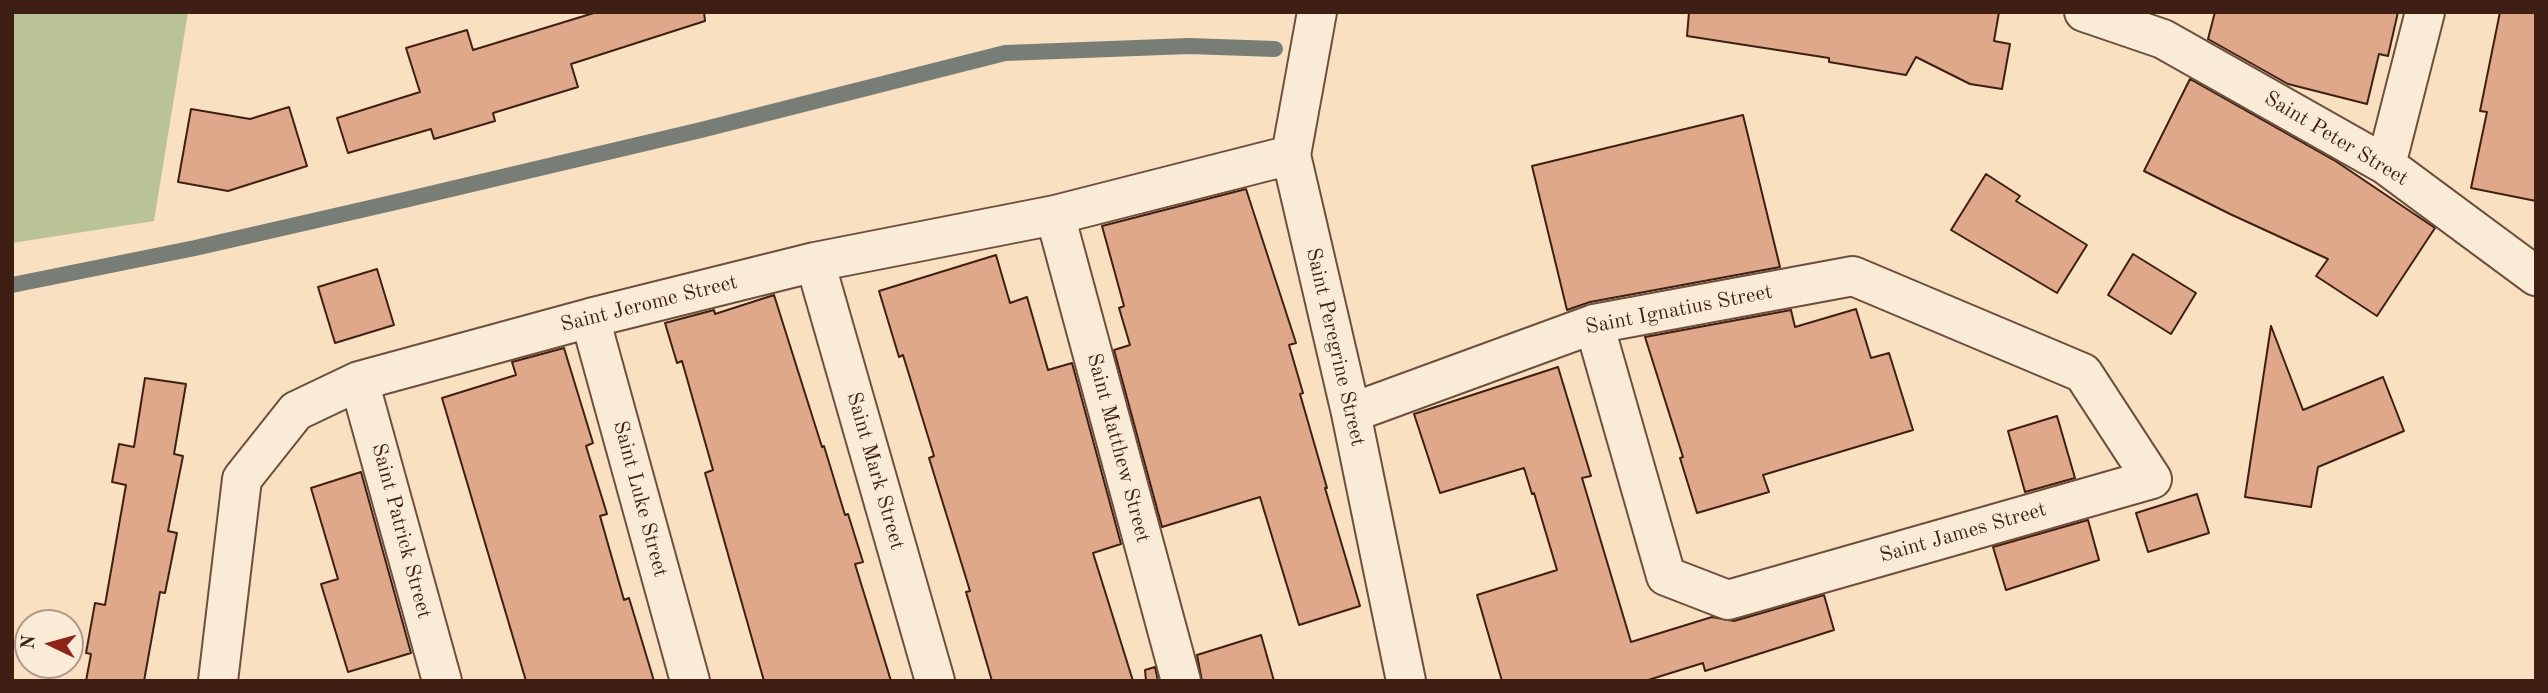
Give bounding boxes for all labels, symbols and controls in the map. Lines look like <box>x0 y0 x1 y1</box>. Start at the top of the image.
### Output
street label: Saint Peter Street <box>2259 86 2413 192</box>
street label: Saint Peregrine Street <box>1300 245 1370 449</box>
street label: Saint Jerome Street <box>558 270 740 338</box>
street label: Saint Ignatius Street <box>1583 280 1775 340</box>
street label: Saint Matthew Street <box>1081 350 1155 546</box>
street label: Saint Mark Street <box>840 389 910 553</box>
street label: Saint Luke Street <box>607 418 673 580</box>
street label: Saint Patrick Street <box>365 441 437 621</box>
street label: Saint James Street <box>1877 497 2049 569</box>
north arrow <box>14 609 84 679</box>
text: N <box>19 634 40 650</box>

